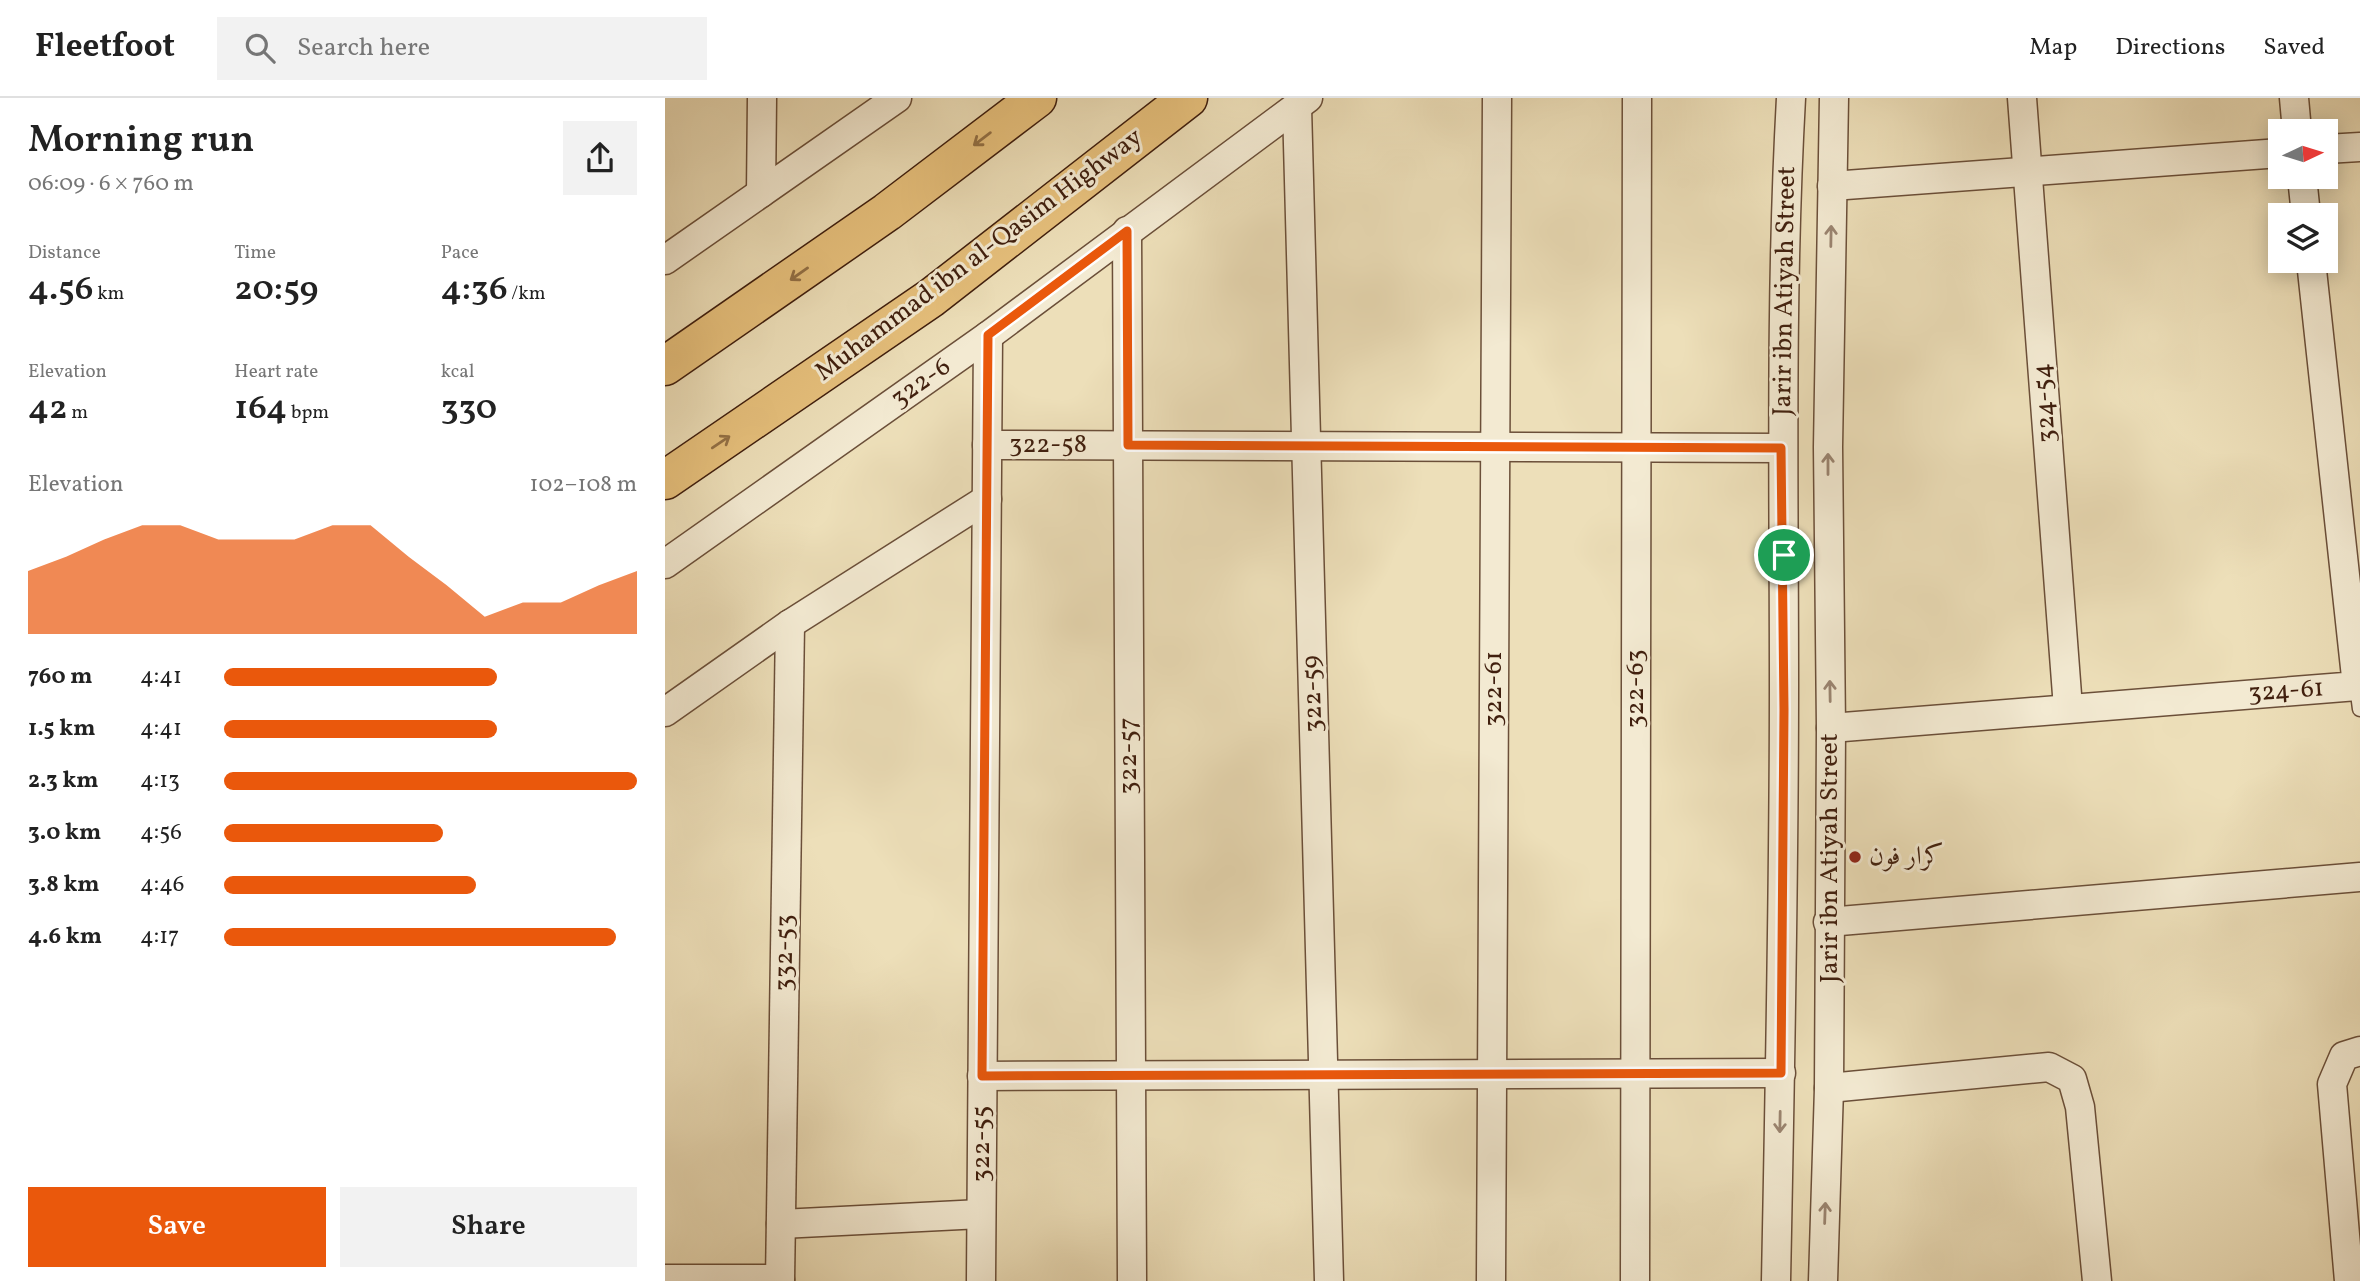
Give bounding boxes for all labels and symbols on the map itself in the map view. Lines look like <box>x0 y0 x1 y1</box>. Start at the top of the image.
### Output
north arrow <box>2268 119 2338 189</box>
street label: Muhammad ibn al-Qasim Highway <box>808 120 1150 390</box>
one-way arrow <box>974 132 992 147</box>
street label: Jarir ibn Atiyah Street <box>1765 166 1805 416</box>
one-way arrow <box>1824 225 1838 248</box>
one-way arrow <box>790 267 809 281</box>
street label: 322-6 <box>884 349 958 417</box>
street label: 324-54 <box>2024 362 2066 444</box>
street label: 322-58 <box>1009 427 1087 463</box>
one-way arrow <box>711 435 730 449</box>
one-way arrow <box>1821 453 1835 476</box>
pin <box>1754 525 1814 585</box>
street label: 322-63 <box>1618 649 1654 729</box>
street label: 322-61 <box>1476 651 1512 727</box>
street label: 322-59 <box>1294 655 1332 733</box>
street label: 324-61 <box>2247 670 2325 712</box>
one-way arrow <box>1823 680 1837 703</box>
street label: 322-57 <box>1111 717 1147 795</box>
street label: Jarir ibn Atiyah Street <box>1812 733 1848 983</box>
place label: كرار فون <box>1869 839 1944 875</box>
marker: كرار فون <box>1847 849 1863 865</box>
street label: 332-53 <box>766 914 804 992</box>
street label: 322-55 <box>964 1105 1000 1183</box>
one-way arrow <box>1773 1110 1786 1133</box>
one-way arrow <box>1818 1202 1832 1225</box>

